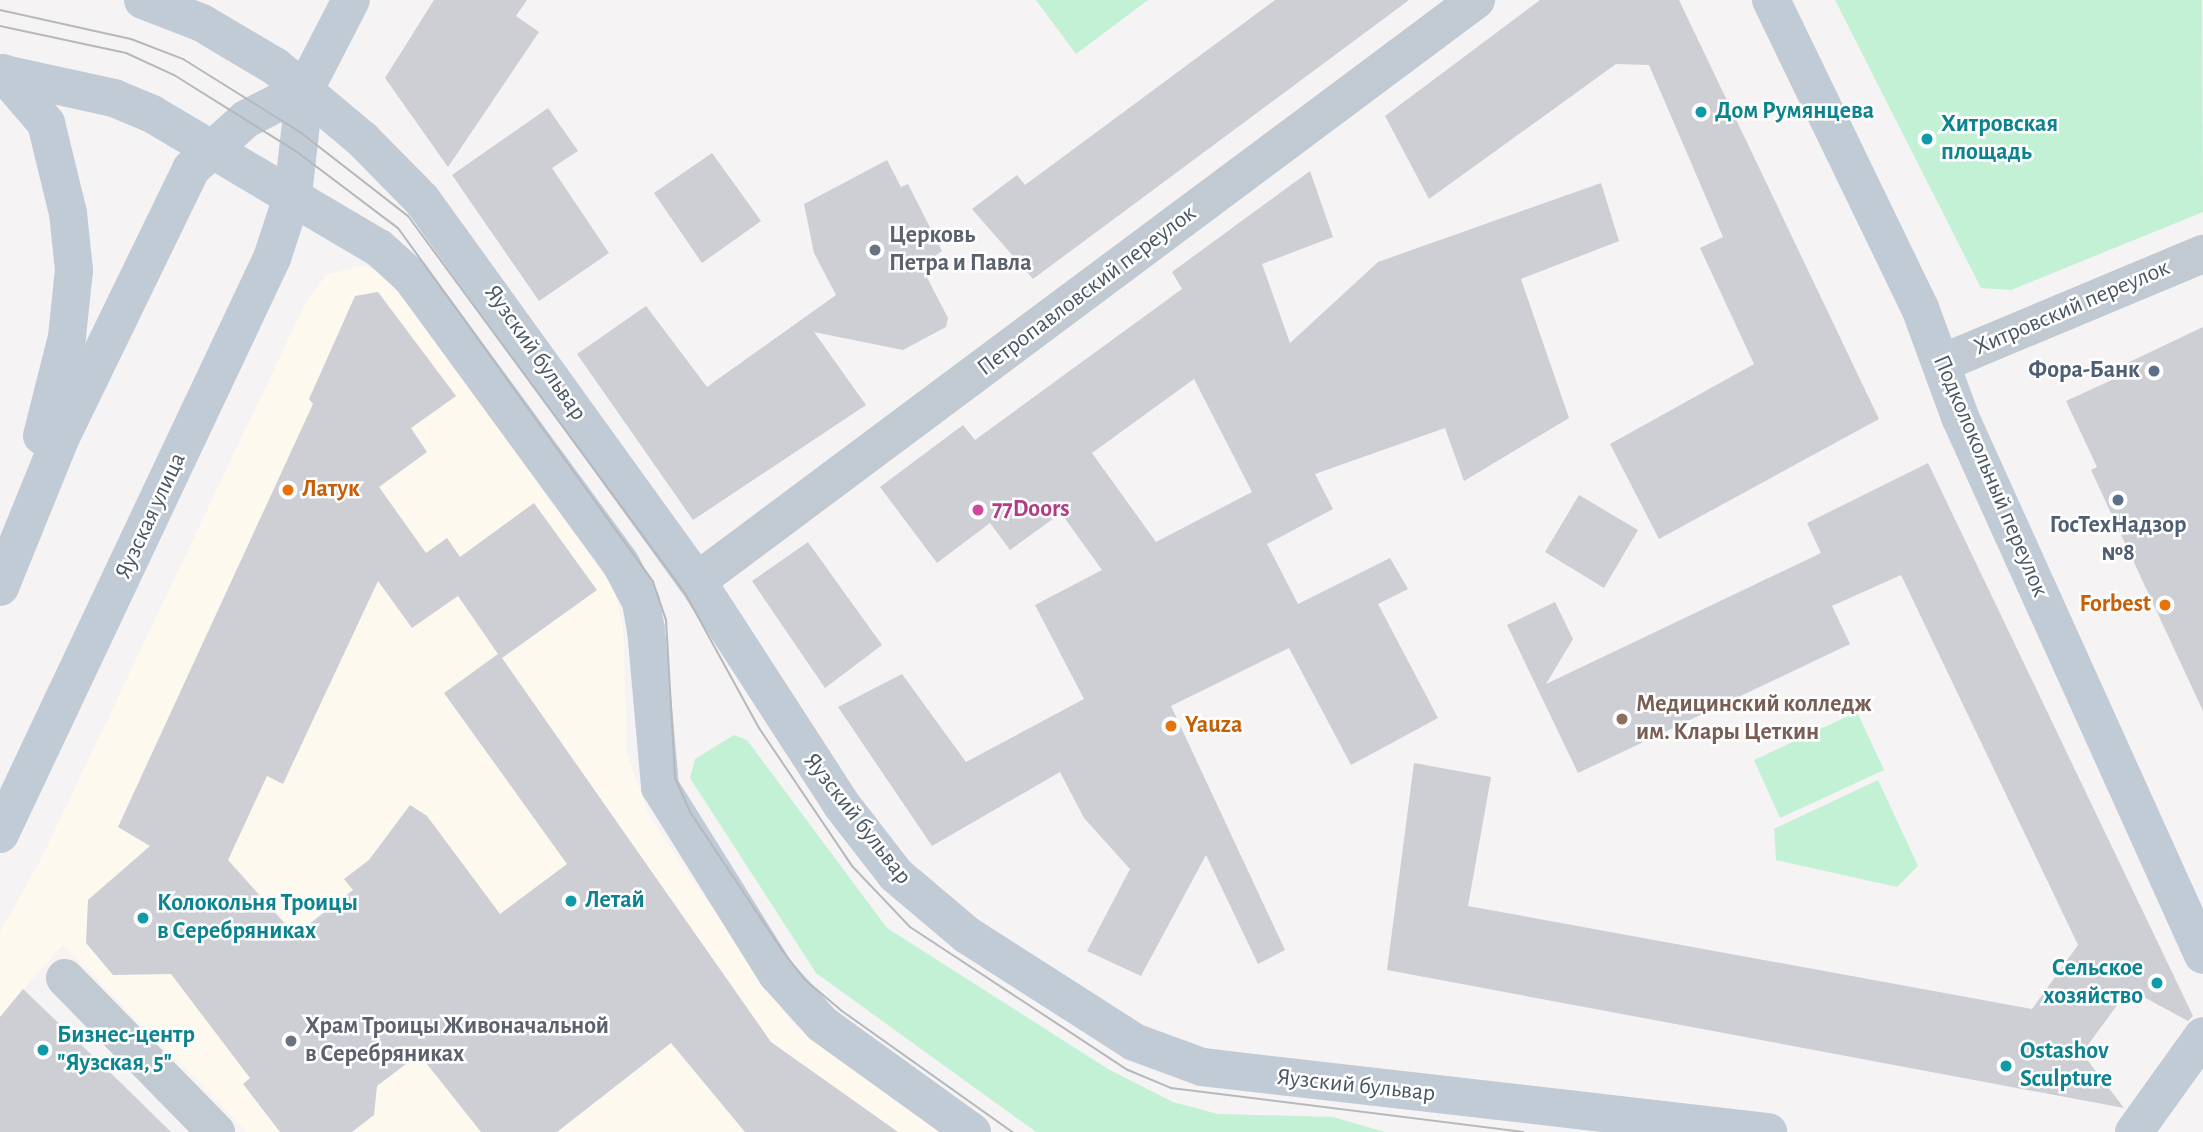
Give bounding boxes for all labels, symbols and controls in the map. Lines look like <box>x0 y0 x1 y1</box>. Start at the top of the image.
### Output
place label: Дом Румянцева <box>1715 98 1874 126</box>
marker: Дом Румянцева <box>1693 104 1709 120</box>
place label: Хитровская площадь <box>1941 111 2058 167</box>
marker: Хитровская площадь <box>1919 131 1935 147</box>
street label: Петропавловский переулок <box>972 199 1202 383</box>
place label: Церковь Петра и Павла <box>889 222 1032 278</box>
marker: Церковь Петра и Павла <box>867 242 883 258</box>
street label: Хитровский переулок <box>1970 254 2174 362</box>
street label: Яузский бульвар <box>478 280 592 426</box>
street label: Подколокольный переулок <box>1926 351 2054 601</box>
place label: Фора-Банк <box>2028 357 2140 385</box>
marker: Фора-Банк <box>2146 363 2162 379</box>
street label: Яузская улица <box>109 448 193 584</box>
place label: Латук <box>302 476 360 504</box>
marker: Латук <box>280 482 296 498</box>
marker: ГосТехНадзор №8 <box>2110 492 2126 508</box>
place label: 77Doors <box>992 496 1069 524</box>
marker: 77Doors <box>970 502 986 518</box>
place label: ГосТехНадзор №8 <box>2050 512 2186 568</box>
place label: Forbest <box>2080 591 2151 619</box>
marker: Forbest <box>2157 597 2173 613</box>
place label: Медицинский колледж им. Клары Цеткин <box>1636 691 1872 747</box>
marker: Медицинский колледж им. Клары Цеткин <box>1614 711 1630 727</box>
place label: Yauza <box>1185 712 1243 740</box>
marker: Yauza <box>1163 718 1179 734</box>
street label: Яузский бульвар <box>797 747 917 891</box>
place label: Летай <box>585 887 645 915</box>
place label: Колокольня Троицы в Серебряниках <box>157 890 358 946</box>
marker: Летай <box>563 893 579 909</box>
marker: Колокольня Троицы в Серебряниках <box>135 910 151 926</box>
place label: Сельское хозяйство <box>2043 955 2143 1011</box>
marker: Сельское хозяйство <box>2149 975 2165 991</box>
place label: Храм Троицы Живоначальной в Серебряниках <box>305 1013 609 1069</box>
place label: Бизнес-центр "Яузская, 5" <box>57 1022 195 1078</box>
marker: Храм Троицы Живоначальной в Серебряниках <box>283 1033 299 1049</box>
place label: Ostashov Sculpture <box>2020 1038 2112 1094</box>
marker: Бизнес-центр "Яузская, 5" <box>35 1042 51 1058</box>
marker: Ostashov Sculpture <box>1998 1058 2014 1074</box>
street label: Яузский бульвар <box>1275 1063 1437 1109</box>

